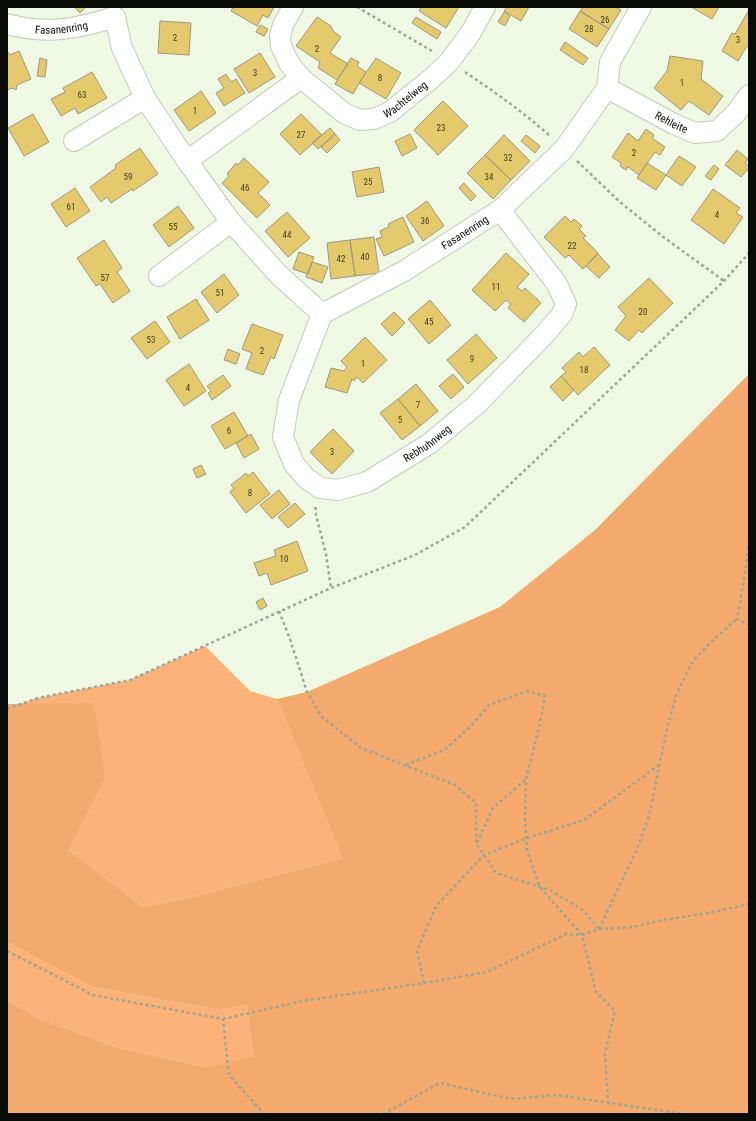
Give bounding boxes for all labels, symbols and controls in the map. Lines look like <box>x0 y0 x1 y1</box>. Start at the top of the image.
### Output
house number: 26 <box>601 15 609 25</box>
street label: Fasanenring <box>34 18 89 36</box>
house number: 28 <box>585 24 593 34</box>
house number: 2 <box>173 33 178 43</box>
house number: 3 <box>736 35 740 45</box>
house number: 2 <box>315 44 320 54</box>
house number: 3 <box>253 68 257 78</box>
house number: 8 <box>378 73 382 83</box>
street label: Wachtelweg <box>381 78 430 121</box>
house number: 1 <box>680 78 684 88</box>
house number: 63 <box>78 90 86 100</box>
house number: 1 <box>193 106 197 116</box>
street label: Rehleite <box>653 109 690 136</box>
house number: 23 <box>437 123 445 133</box>
house number: 27 <box>297 130 306 140</box>
house number: 2 <box>632 148 637 158</box>
house number: 32 <box>504 153 513 163</box>
house number: 59 <box>124 172 132 182</box>
house number: 34 <box>485 172 494 182</box>
house number: 25 <box>364 177 373 187</box>
house number: 46 <box>241 183 249 193</box>
house number: 61 <box>67 202 75 212</box>
house number: 4 <box>715 210 720 220</box>
street label: Fasanenring <box>439 213 491 252</box>
house number: 36 <box>421 216 429 226</box>
house number: 55 <box>169 222 178 232</box>
house number: 44 <box>283 230 292 240</box>
house number: 22 <box>568 241 577 251</box>
house number: 40 <box>361 252 369 262</box>
house number: 42 <box>337 254 346 264</box>
house number: 57 <box>101 273 110 283</box>
house number: 11 <box>492 282 500 292</box>
house number: 51 <box>216 288 224 298</box>
house number: 20 <box>639 307 647 317</box>
house number: 45 <box>425 317 434 327</box>
house number: 53 <box>147 335 155 345</box>
house number: 2 <box>260 346 265 356</box>
house number: 9 <box>470 354 474 364</box>
house number: 1 <box>361 359 365 369</box>
house number: 18 <box>580 365 588 375</box>
house number: 4 <box>186 383 191 393</box>
house number: 7 <box>416 400 421 410</box>
house number: 5 <box>398 415 403 425</box>
street label: Rebhuhnweg <box>401 422 453 465</box>
house number: 6 <box>227 426 231 436</box>
house number: 3 <box>330 447 334 457</box>
house number: 8 <box>248 488 252 498</box>
house number: 10 <box>280 554 288 564</box>

